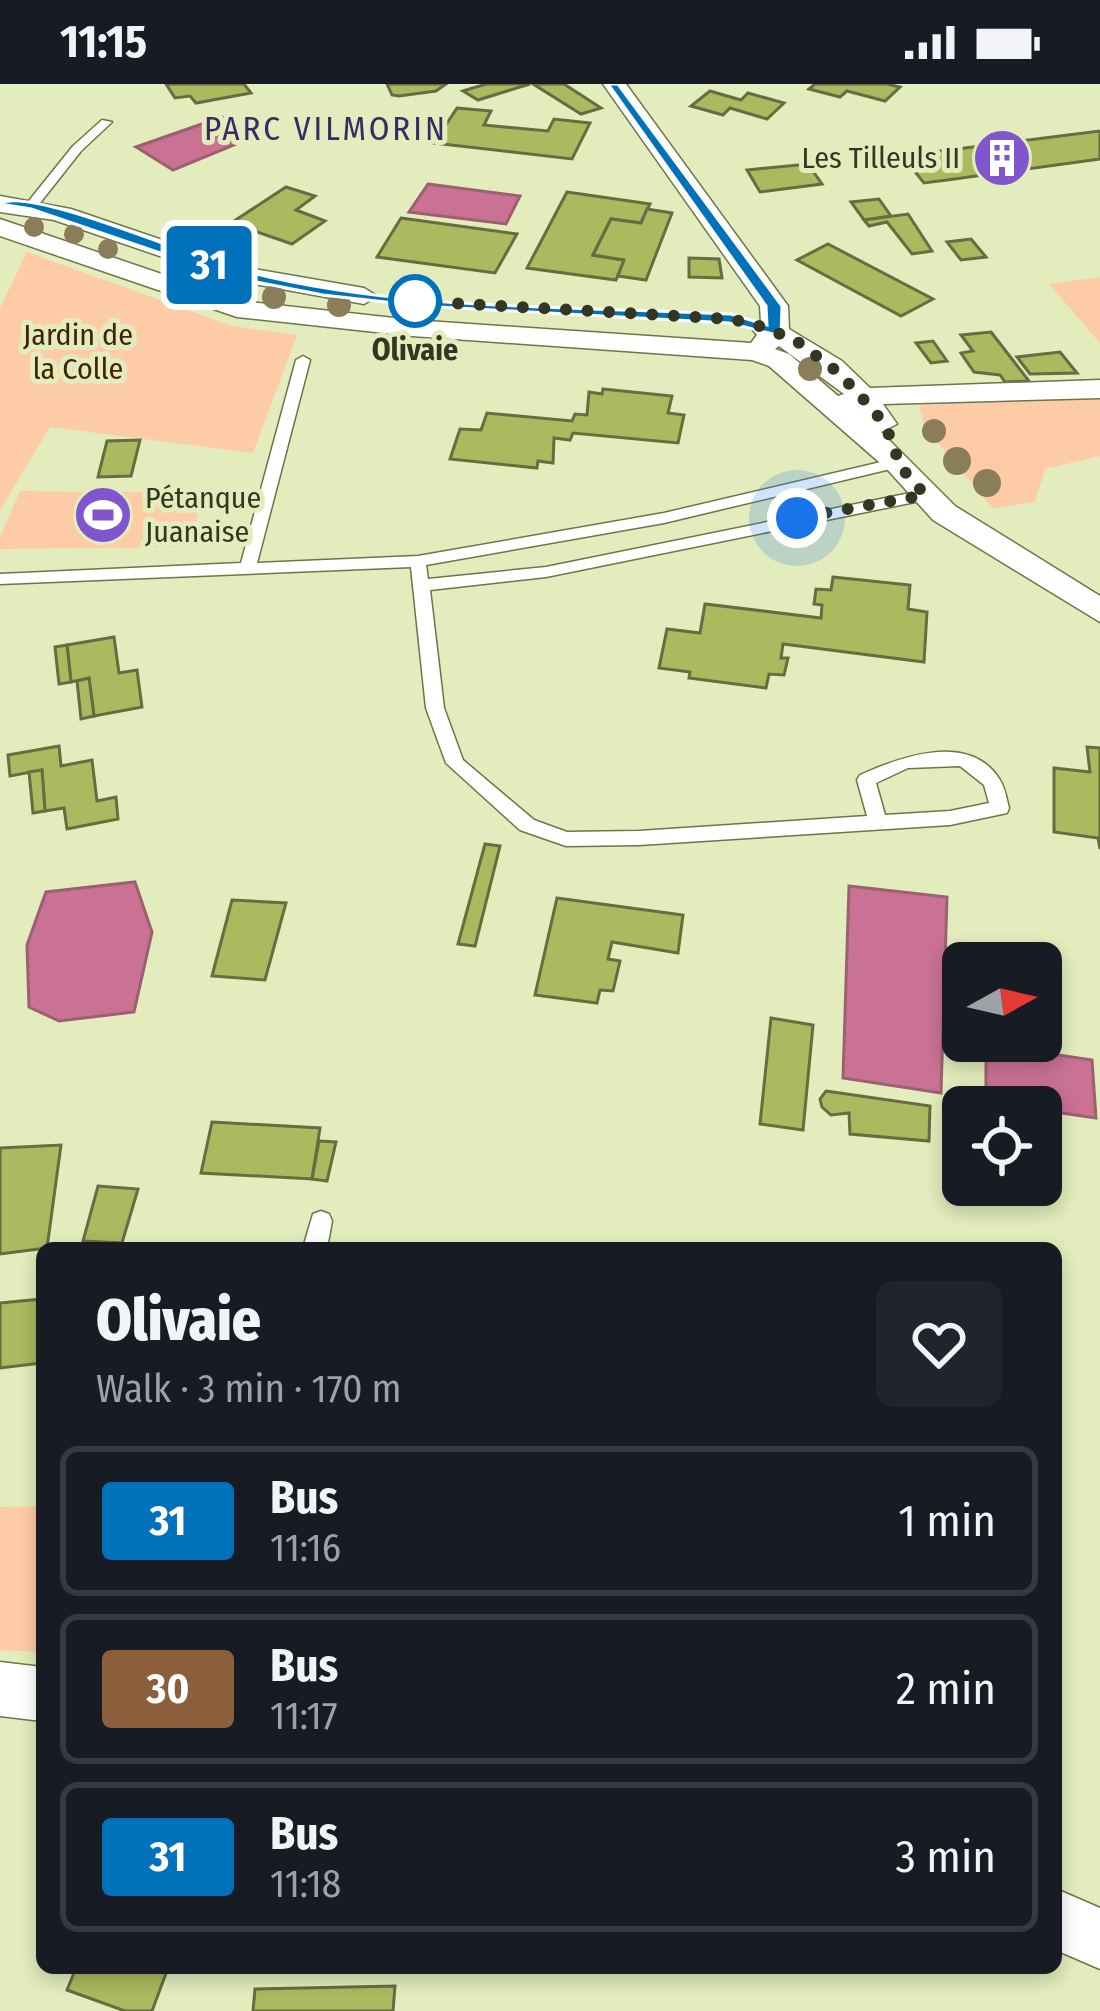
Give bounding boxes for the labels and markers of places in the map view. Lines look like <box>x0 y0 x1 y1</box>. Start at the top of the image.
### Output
building icon: Les Tilleuls II <box>971 127 1033 189</box>
place label: Les Tilleuls II <box>802 140 960 176</box>
marker: Olivaie <box>390 276 440 326</box>
place label: Olivaie <box>372 332 458 368</box>
place label: Pétanque Juanaise <box>145 480 261 550</box>
sports icon: Pétanque Juanaise <box>72 484 134 546</box>

